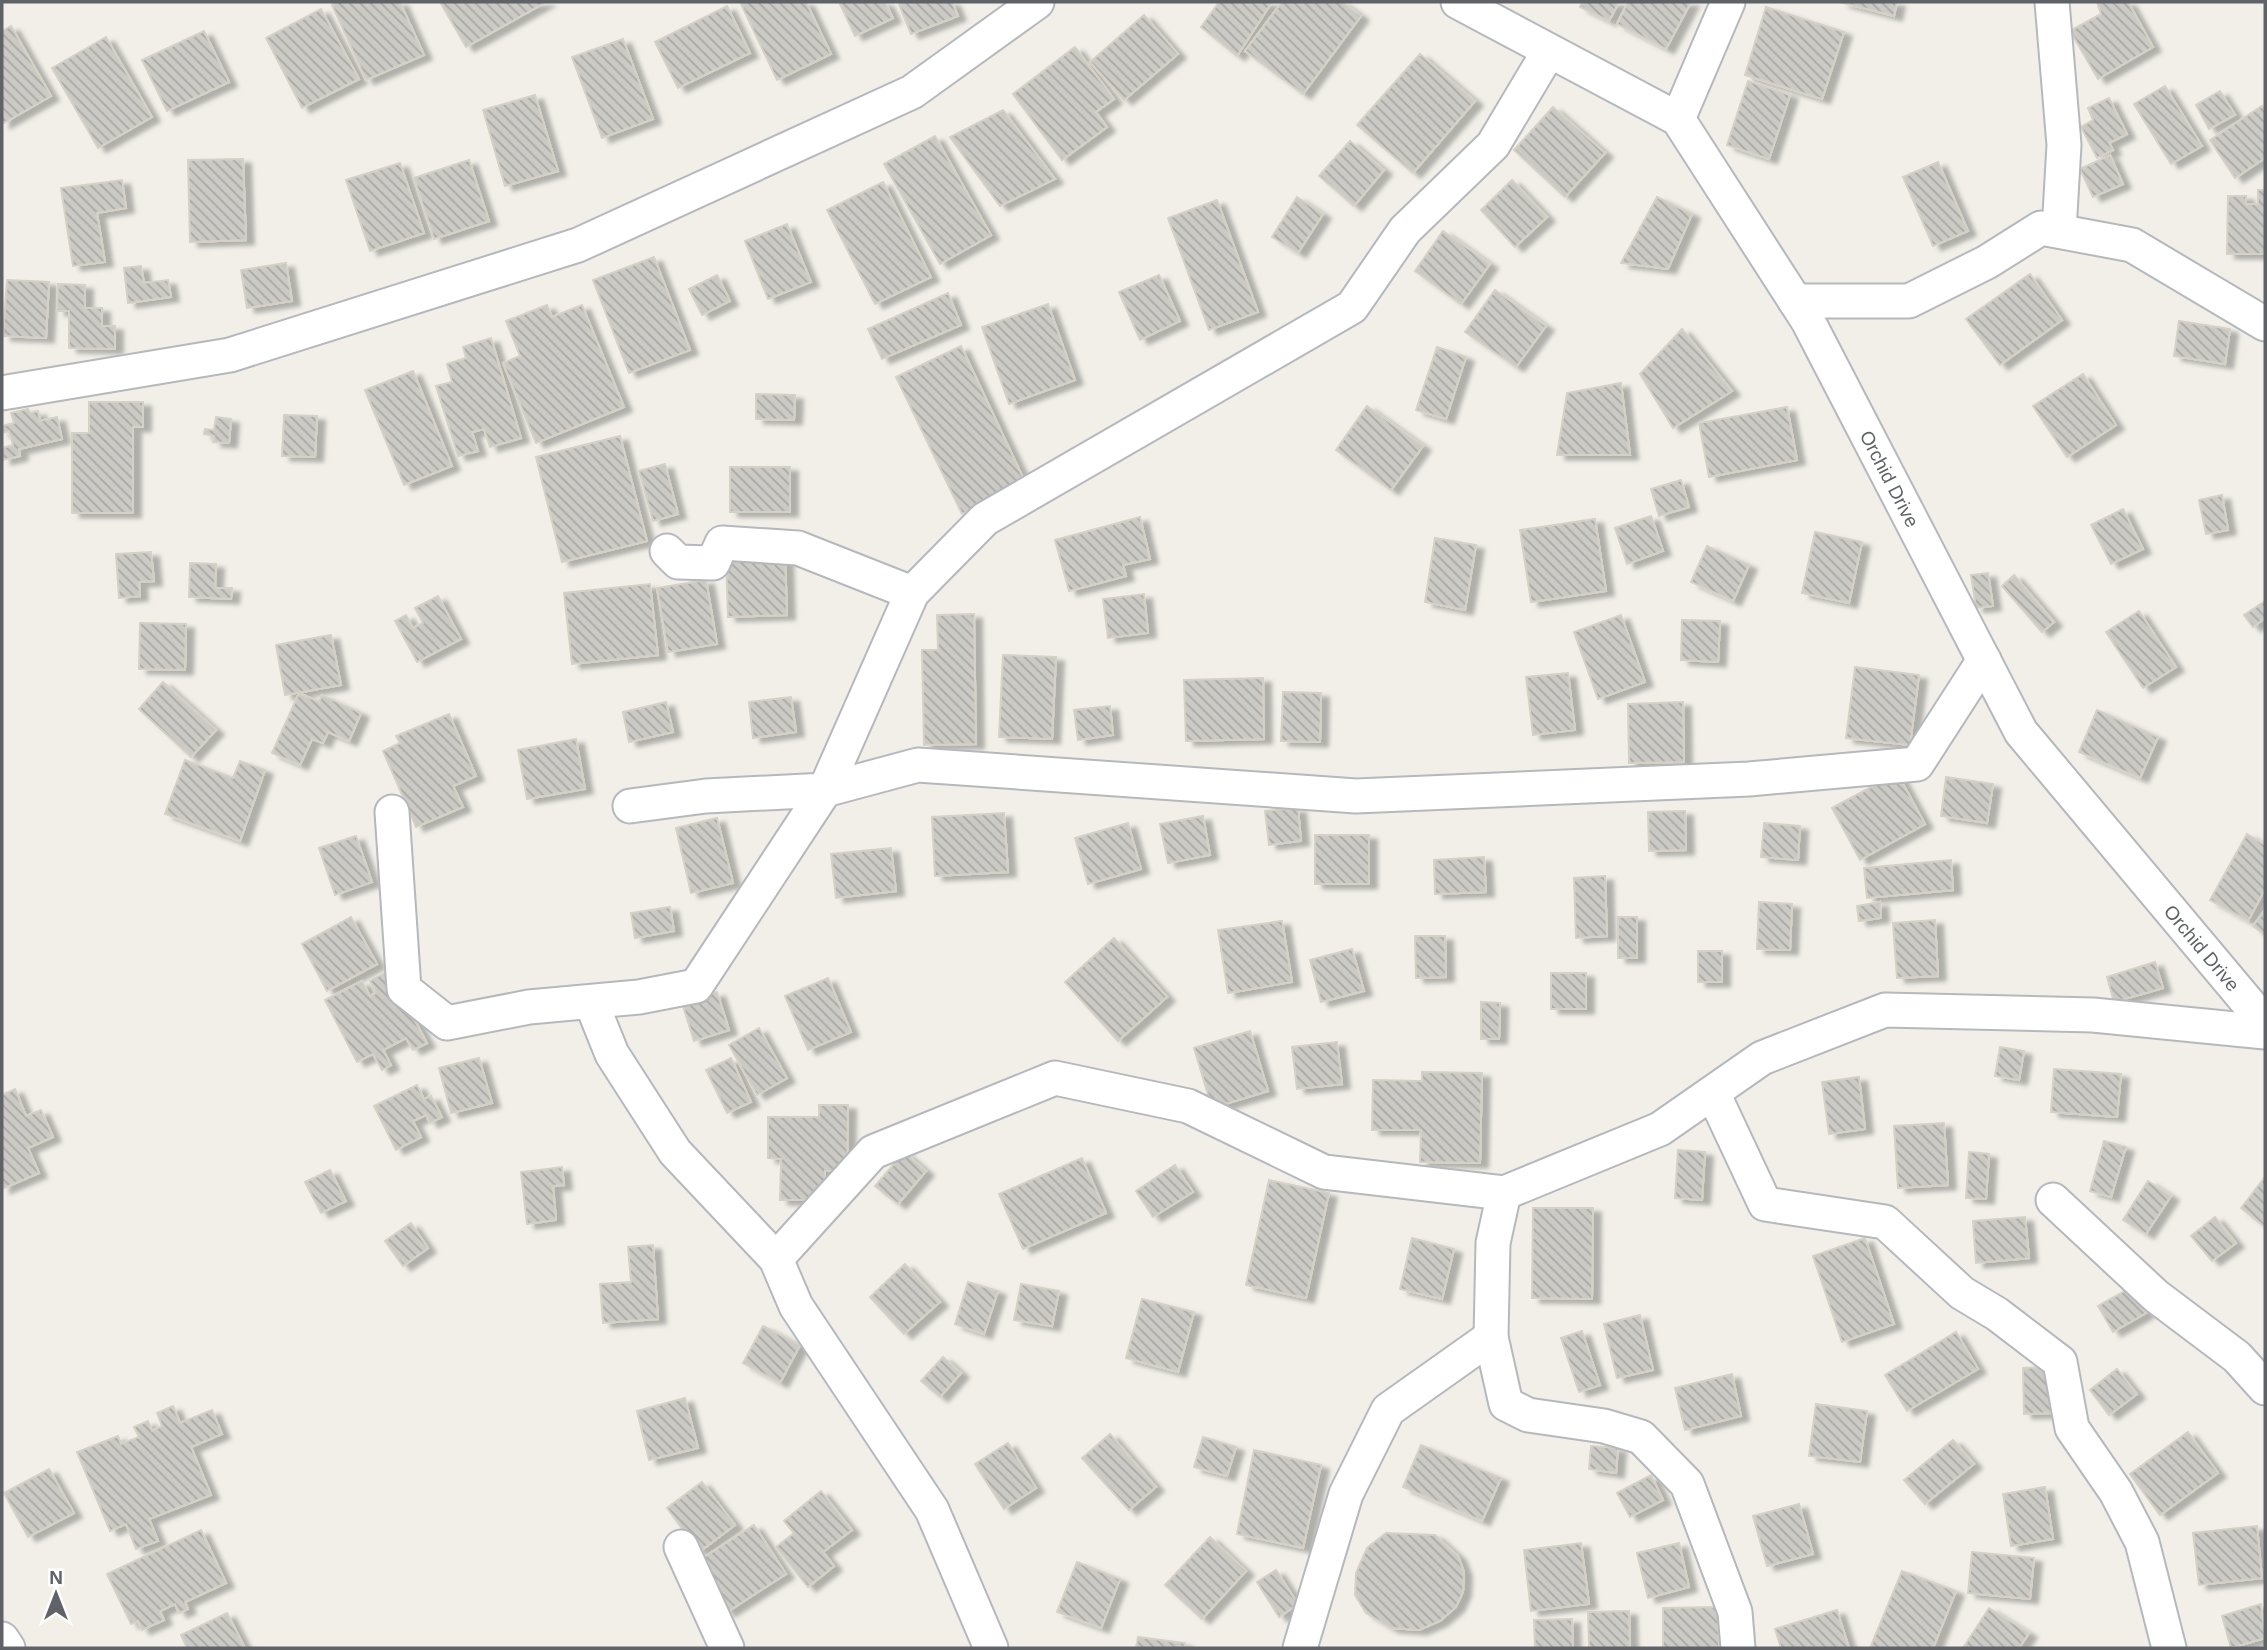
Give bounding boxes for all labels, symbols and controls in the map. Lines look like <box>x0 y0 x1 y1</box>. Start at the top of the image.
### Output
street label: Orchid Drive <box>1856 427 1923 531</box>
street label: Orchid Drive <box>2160 901 2244 995</box>
north arrow <box>21 1559 91 1629</box>
text: N <box>49 1567 63 1588</box>

